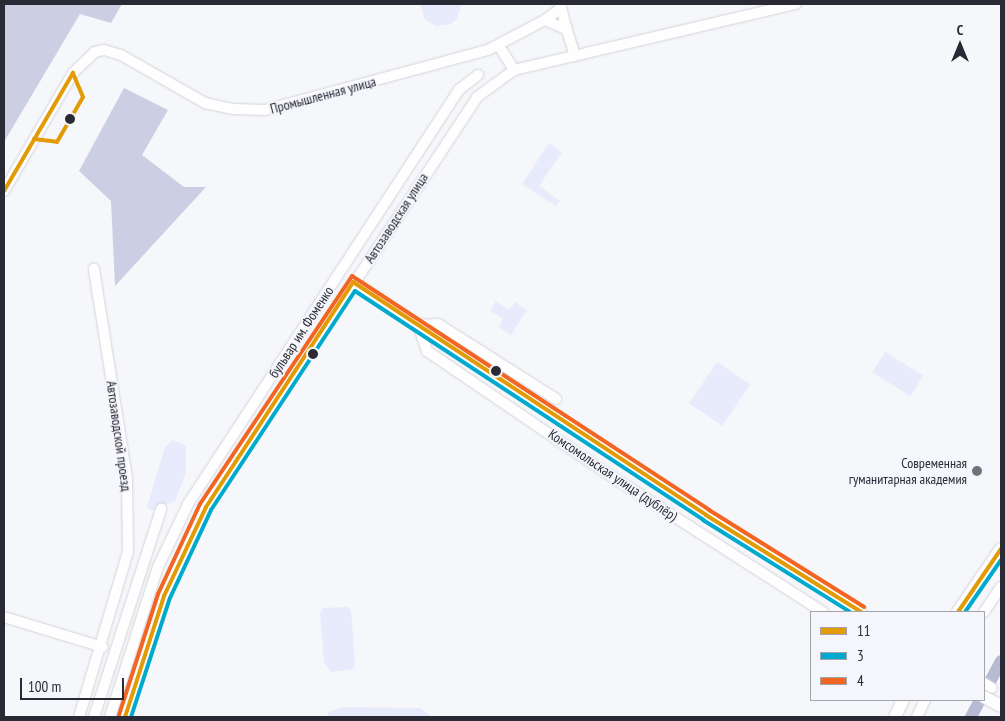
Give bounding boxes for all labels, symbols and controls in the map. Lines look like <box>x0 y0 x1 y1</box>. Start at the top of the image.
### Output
north arrow <box>935 20 985 70</box>
text: С <box>957 21 963 39</box>
street label: Промышленная улица <box>268 73 378 117</box>
unlabelled marker <box>65 114 75 124</box>
street label: Автозаводская улица <box>361 170 431 266</box>
street label: бульвар им. Фоменко <box>265 283 337 381</box>
unlabelled marker <box>308 349 318 359</box>
unlabelled marker <box>491 366 501 376</box>
street label: Автозаводской проезд <box>103 380 135 492</box>
street label: Комсомольская улица (дублёр) <box>545 425 681 525</box>
place label: Современная гуманитарная академия <box>849 455 967 488</box>
marker: Современная гуманитарная академия <box>971 465 983 477</box>
legend <box>810 611 985 701</box>
text: 11 <box>857 621 871 640</box>
text: 3 <box>857 646 864 665</box>
scale bar <box>22 668 126 700</box>
text: 4 <box>857 671 864 690</box>
text: 100 m <box>28 677 61 696</box>

